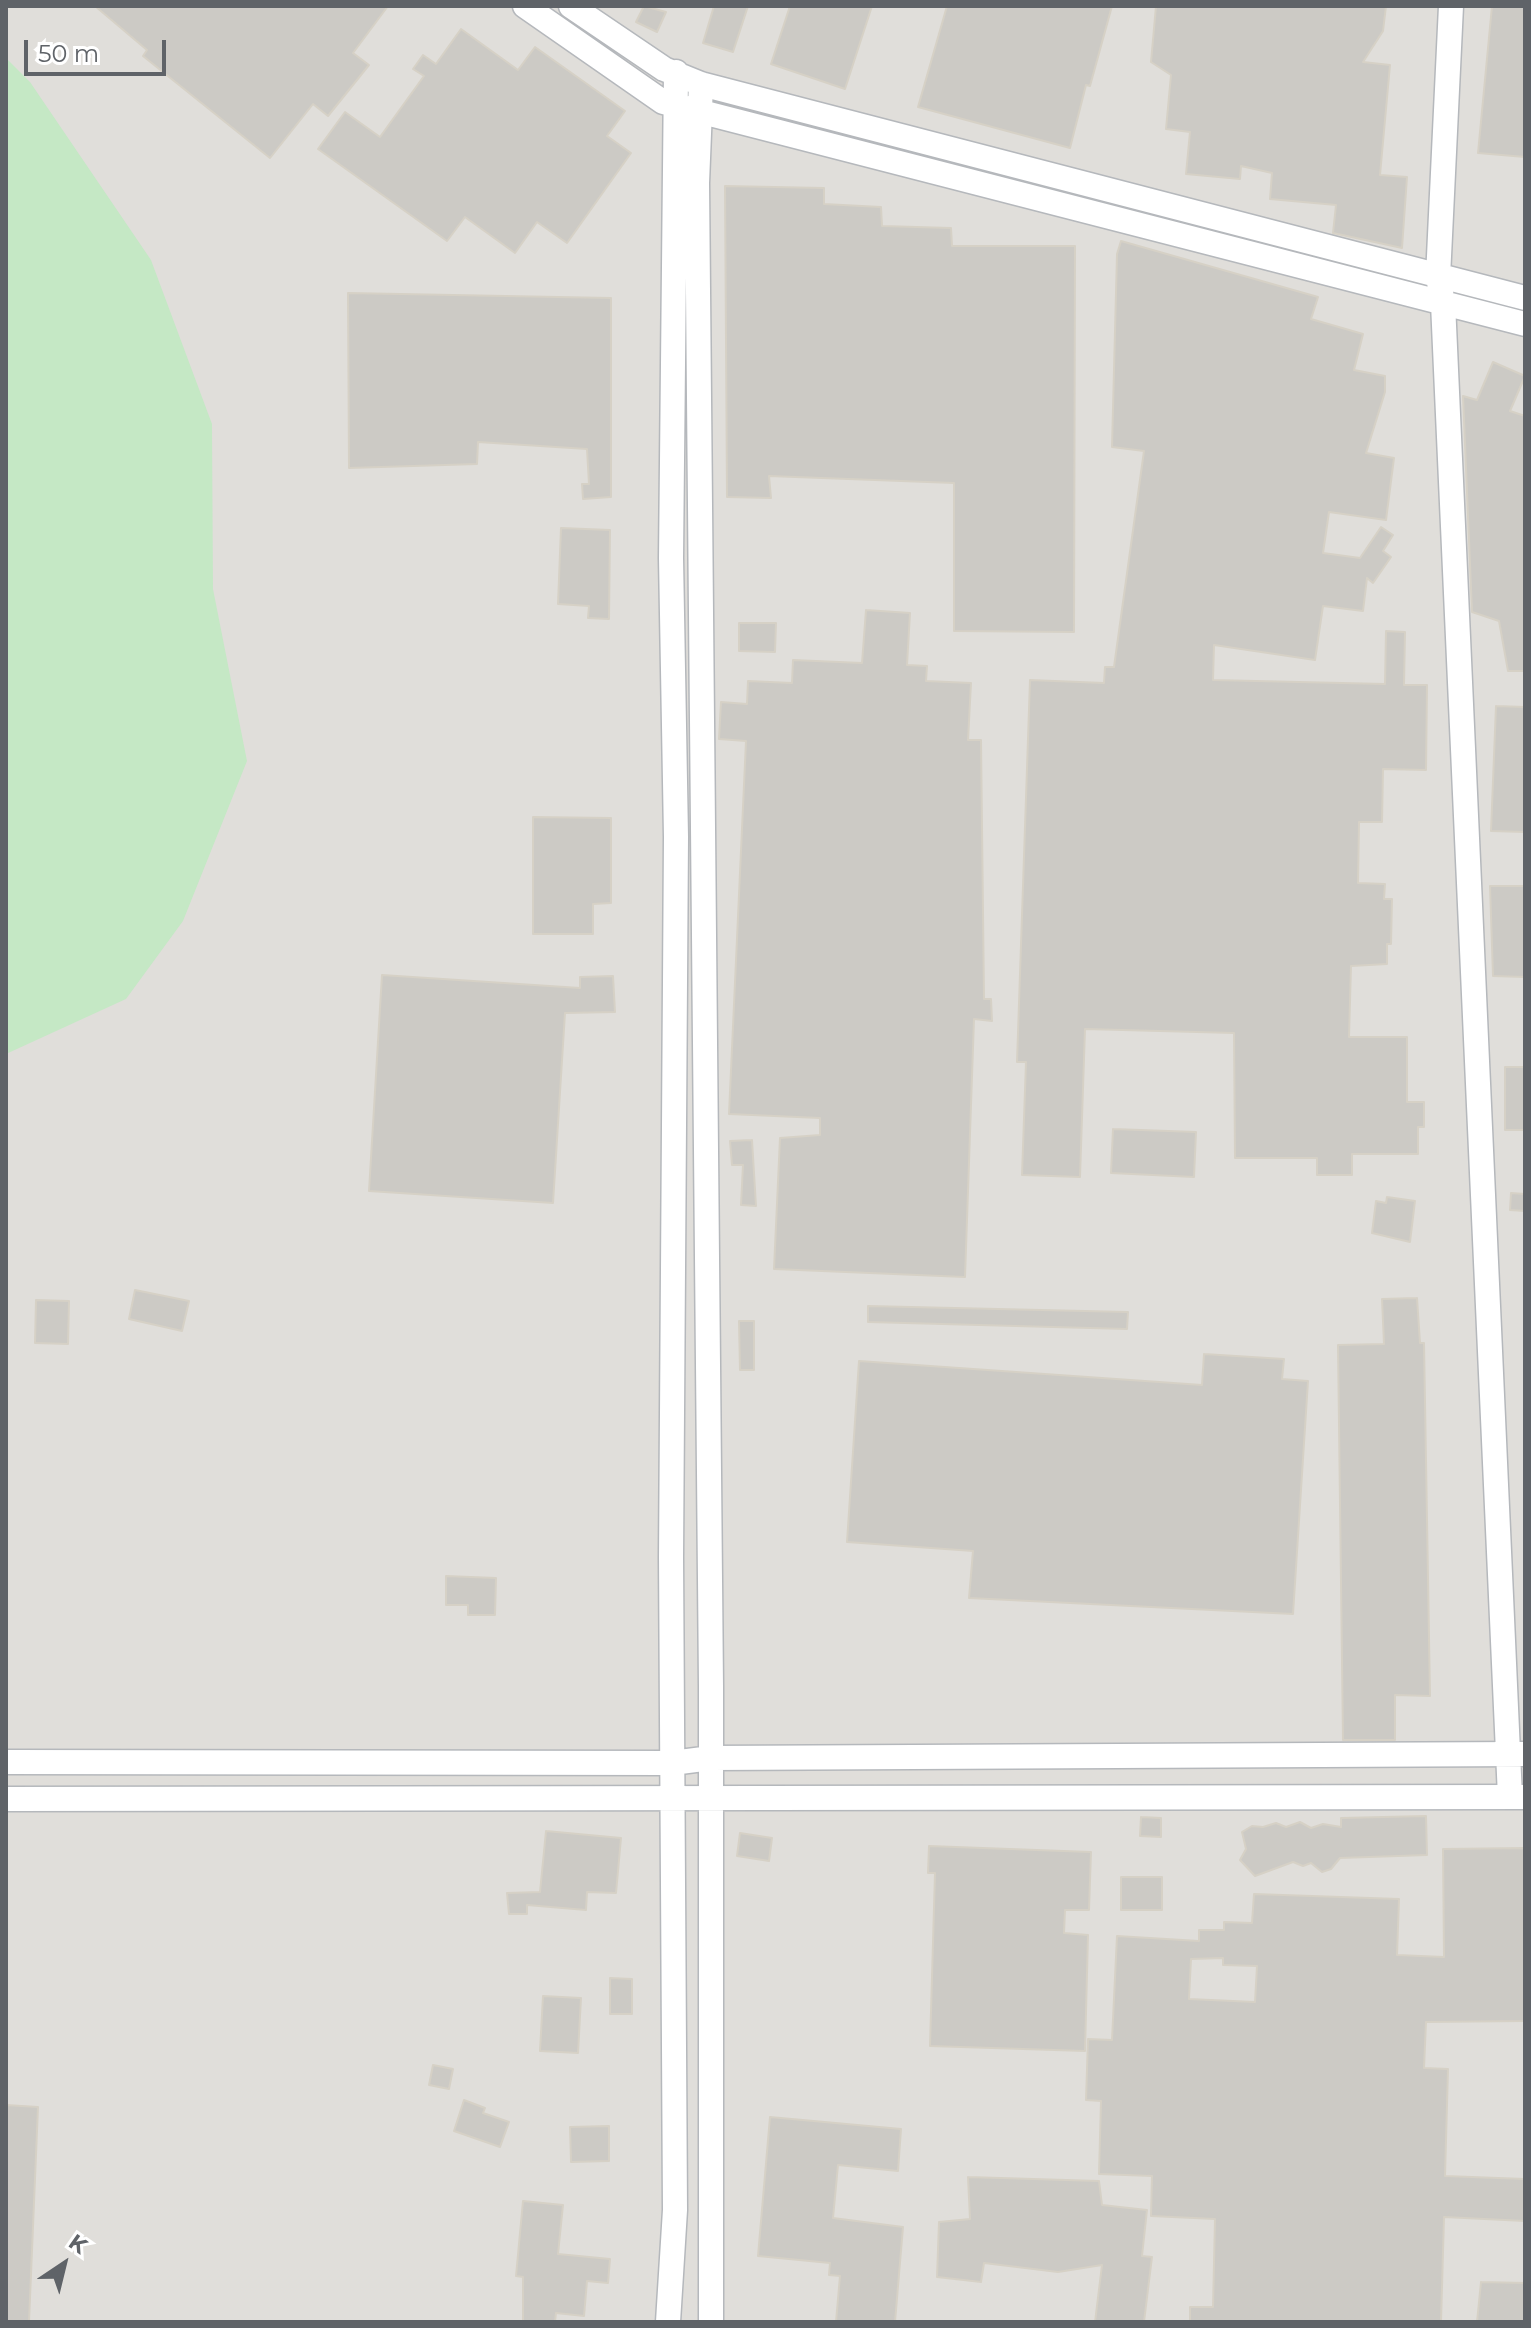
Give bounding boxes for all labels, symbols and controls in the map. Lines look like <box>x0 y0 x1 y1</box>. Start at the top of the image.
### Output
scale bar <box>28 24 170 74</box>
text: 50 m <box>38 39 99 68</box>
north arrow <box>24 2224 104 2304</box>
text: K <box>64 2228 92 2260</box>

